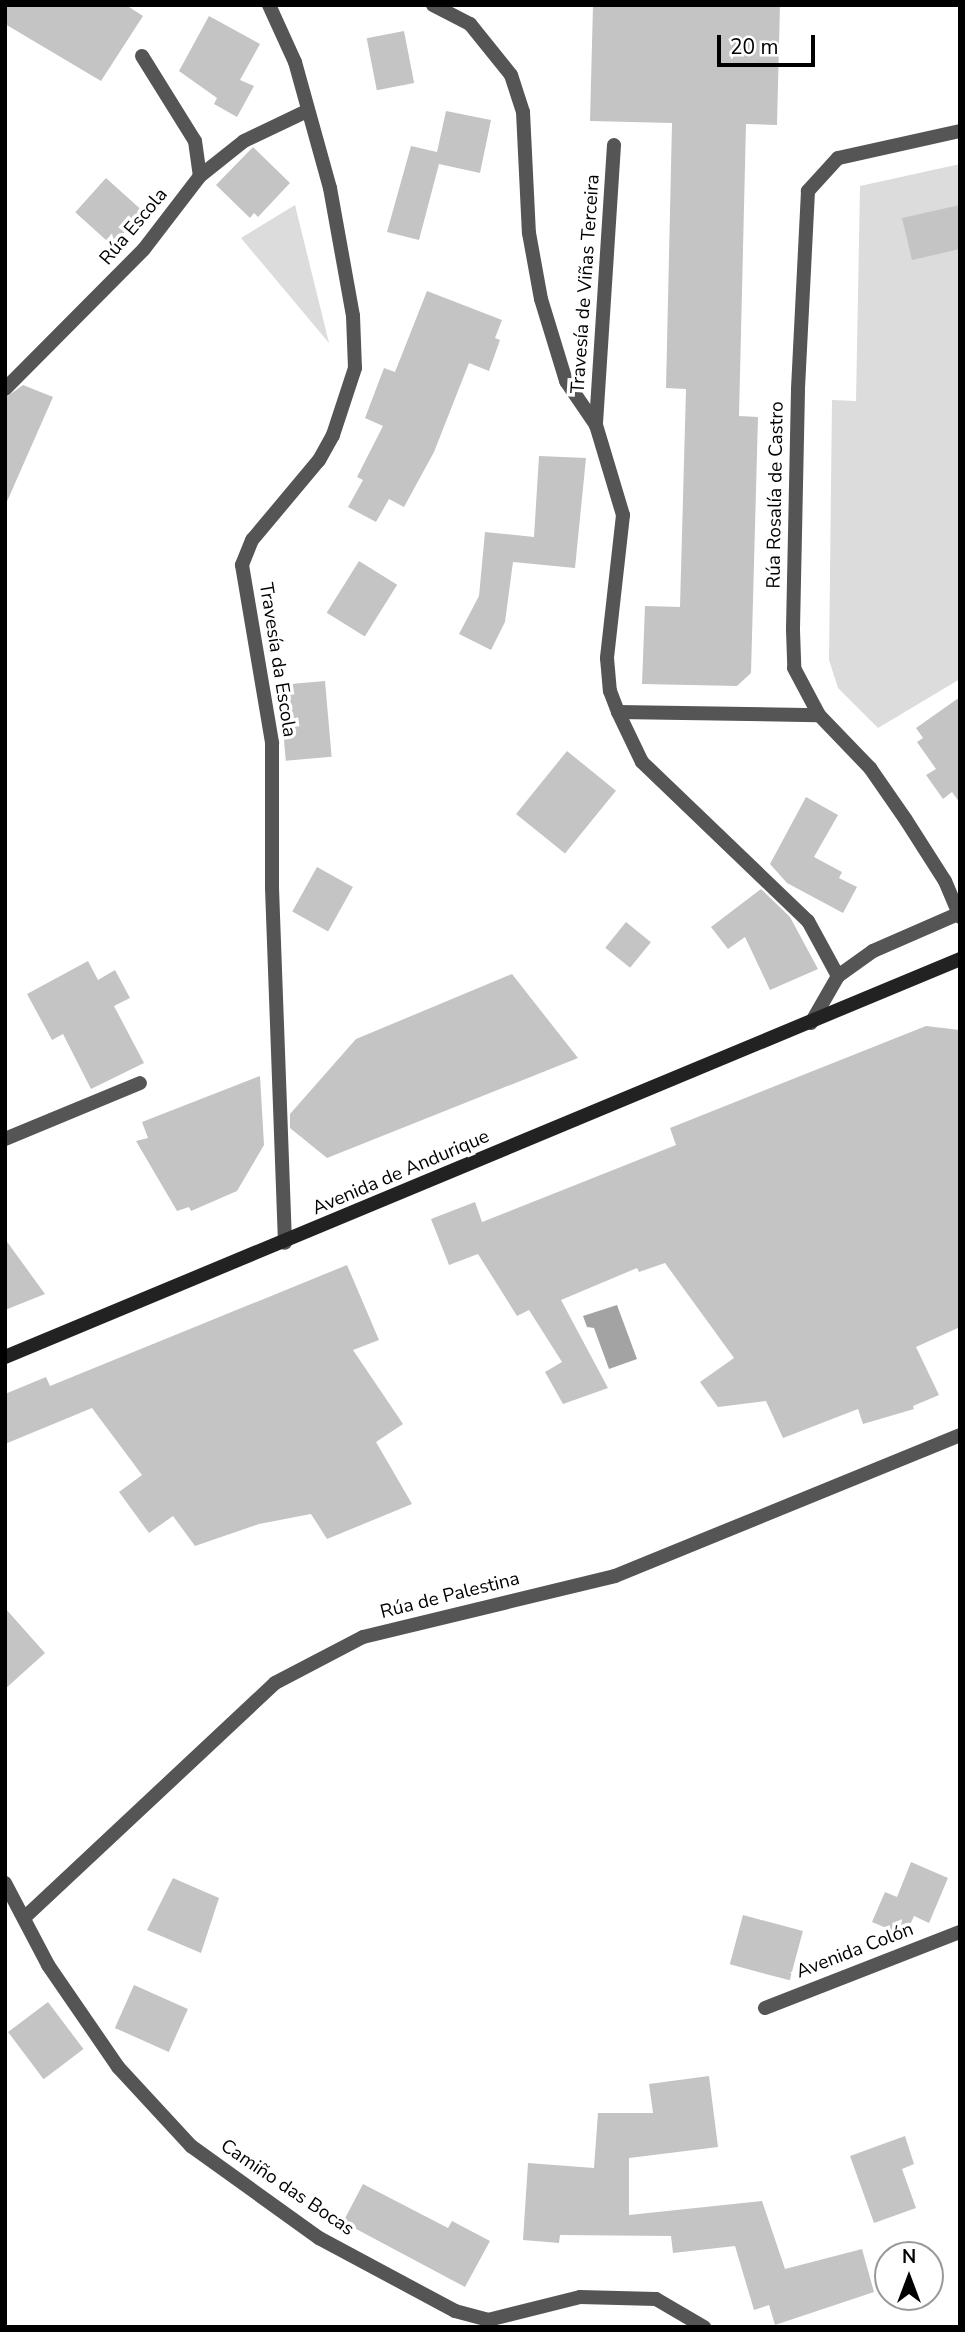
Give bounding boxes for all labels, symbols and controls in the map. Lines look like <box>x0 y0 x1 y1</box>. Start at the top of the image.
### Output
scale bar <box>720 21 818 65</box>
text: 20 m <box>730 33 779 61</box>
street label: Travesía de Viñas Terceira <box>567 173 605 395</box>
street label: Rúa Escola <box>95 184 173 270</box>
street label: Rúa Rosalía de Castro <box>763 401 789 589</box>
street label: Travesía da Escola <box>254 581 300 739</box>
street label: Avenida de Andurique <box>309 1125 493 1221</box>
street label: Rúa de Palestina <box>378 1568 522 1624</box>
street label: Avenida Colón <box>793 1918 917 1984</box>
street label: Camiño das Bocas <box>216 2135 358 2241</box>
north arrow <box>874 2241 944 2311</box>
text: N <box>902 2244 916 2270</box>

